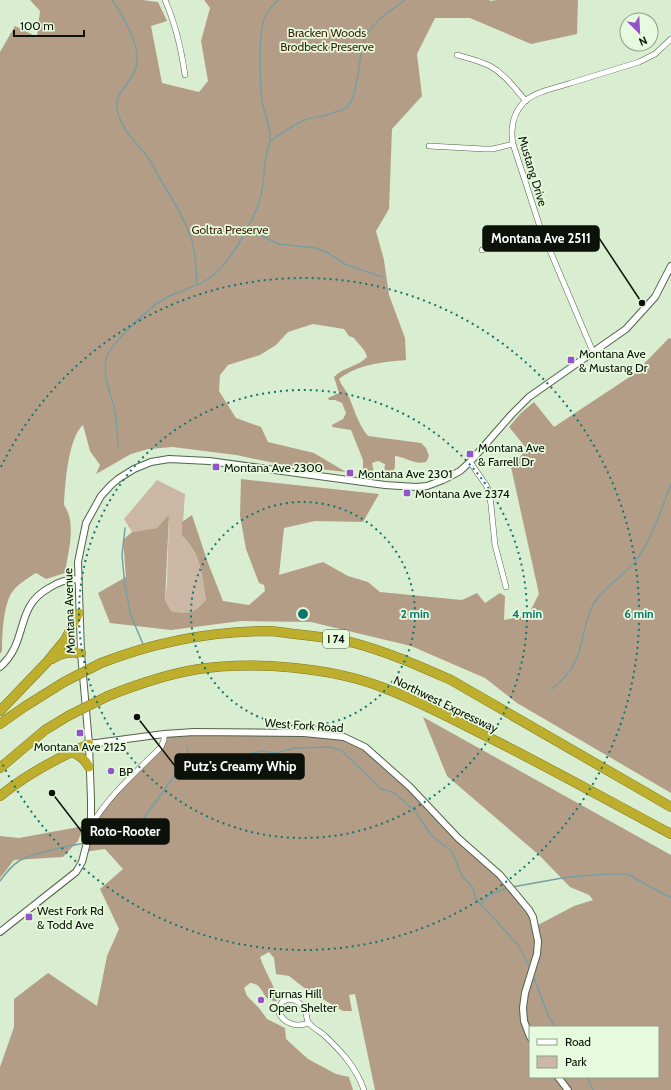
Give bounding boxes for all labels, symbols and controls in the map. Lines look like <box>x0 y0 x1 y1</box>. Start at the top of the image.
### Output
scale bar <box>14 12 84 38</box>
north arrow <box>619 12 659 52</box>
text: 100 m <box>20 18 54 33</box>
park label: Bracken Woods Brodbeck Preserve <box>280 25 374 54</box>
text: N <box>637 33 649 49</box>
street label: Mustang Drive <box>515 134 551 208</box>
park label: Goltra Preserve <box>192 222 268 237</box>
callout: Montana Ave 2511 <box>483 226 599 251</box>
text: Montana Ave 2511 <box>491 230 591 246</box>
place label: Montana Ave & Mustang Dr <box>579 346 648 375</box>
marker: Montana Ave & Mustang Dr <box>566 355 576 365</box>
place label: Montana Ave & Farrell Dr <box>478 440 545 469</box>
marker: Montana Ave & Farrell Dr <box>465 449 475 459</box>
place label: Montana Ave 2300 <box>224 460 323 475</box>
marker: Montana Ave 2300 <box>211 462 221 472</box>
place label: Montana Ave 2301 <box>358 466 452 481</box>
marker: Montana Ave 2301 <box>345 468 355 478</box>
place label: Montana Ave 2374 <box>415 486 510 501</box>
marker: Montana Ave 2374 <box>402 488 412 498</box>
street label: Montana Avenue <box>60 568 78 654</box>
text: 2 min <box>401 606 429 621</box>
text: 4 min <box>512 606 542 621</box>
text: 6 min <box>624 606 654 621</box>
centre of rings <box>296 607 310 621</box>
road number: I 74 <box>323 630 349 648</box>
street label: Northwest Expressway <box>391 672 501 736</box>
street label: West Fork Road <box>264 715 344 735</box>
marker: Montana Ave 2125 <box>75 728 85 738</box>
place label: Montana Ave 2125 <box>34 739 126 754</box>
callout: Putz’s Creamy Whip <box>175 754 304 779</box>
text: Putz’s Creamy Whip <box>184 758 297 774</box>
place label: BP <box>119 764 133 779</box>
marker: BP <box>106 766 116 776</box>
callout: Roto-Rooter <box>82 819 169 844</box>
text: Roto-Rooter <box>90 823 161 839</box>
place label: West Fork Rd & Todd Ave <box>37 903 104 932</box>
marker: West Fork Rd & Todd Ave <box>24 912 34 922</box>
place label: Furnas Hill Open Shelter <box>269 986 337 1015</box>
marker: Furnas Hill Open Shelter <box>256 995 266 1005</box>
legend <box>529 1026 659 1078</box>
text: Road <box>565 1034 591 1049</box>
text: Park <box>565 1054 587 1069</box>

